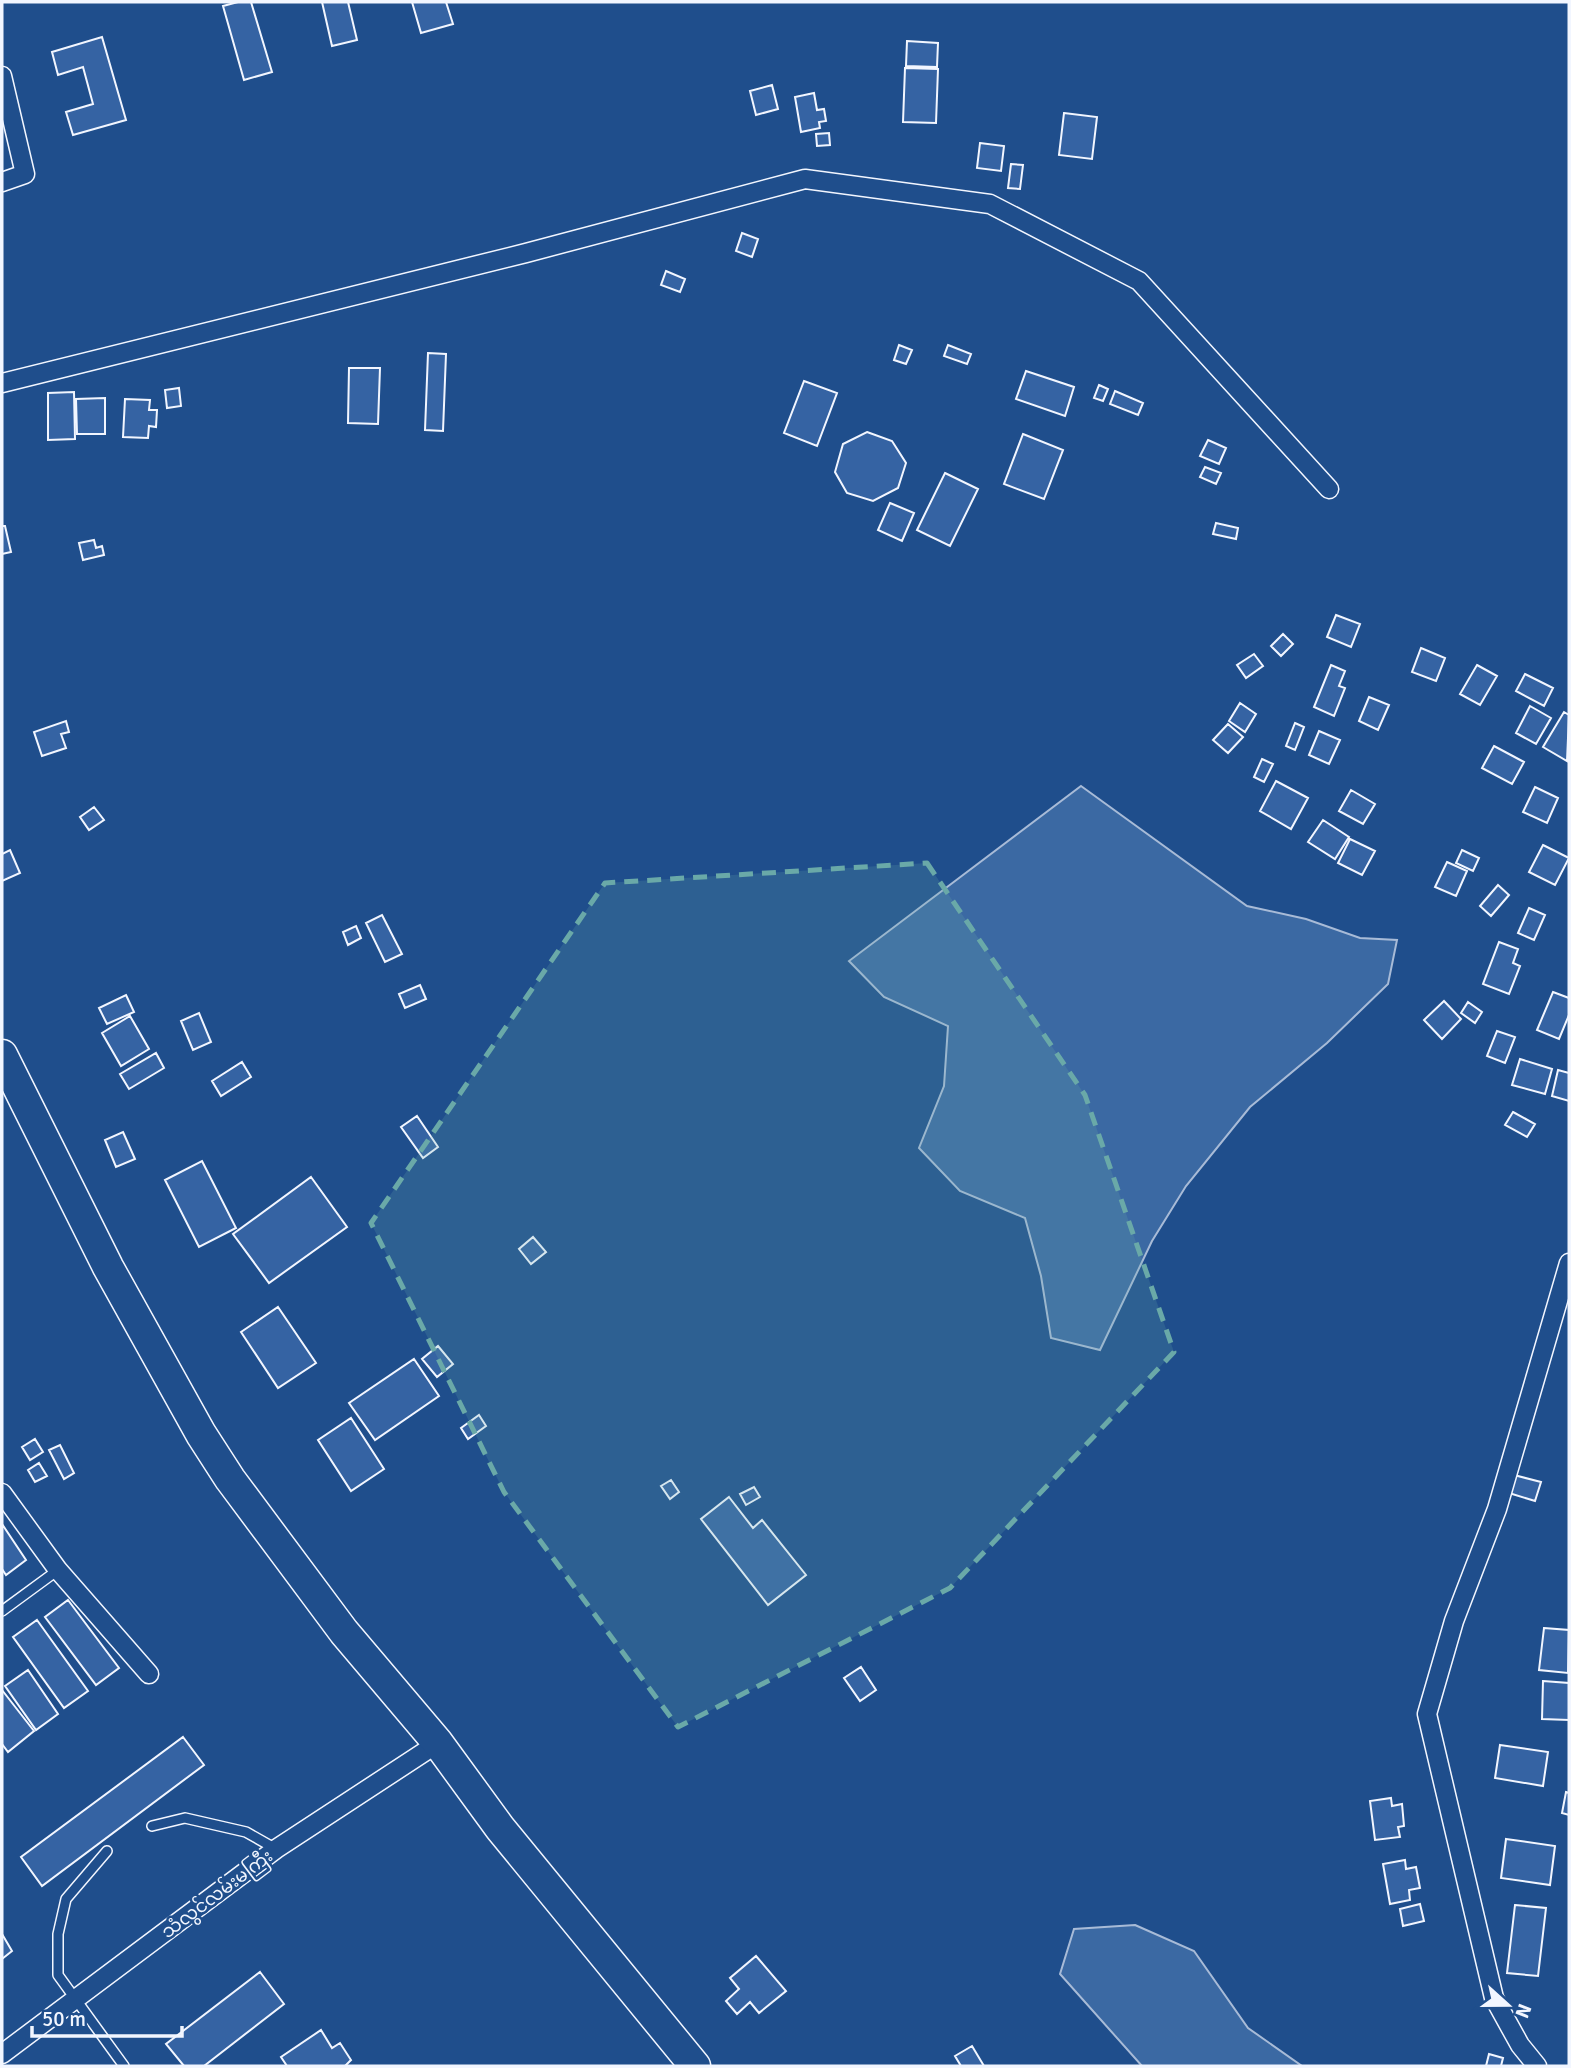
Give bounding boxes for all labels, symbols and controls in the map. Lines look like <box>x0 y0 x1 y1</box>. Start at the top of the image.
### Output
street label: သံလွင်လမ်းမကြီး <box>155 1843 279 1946</box>
north arrow <box>1473 1970 1543 2040</box>
scale bar <box>32 1994 182 2038</box>
text: N <box>1509 2000 1537 2021</box>
text: 50 m <box>42 2006 86 2032</box>

